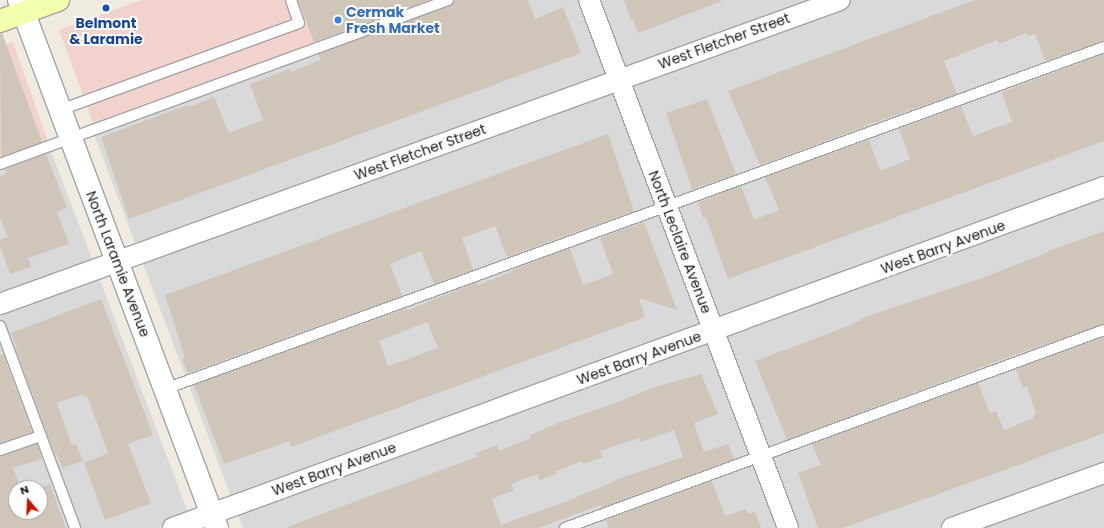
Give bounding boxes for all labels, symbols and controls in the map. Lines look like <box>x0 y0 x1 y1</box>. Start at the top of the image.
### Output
marker: Belmont & Laramie <box>101 3 111 13</box>
place label: Cermak Fresh Market <box>346 4 440 36</box>
street label: West Fletcher Street <box>656 9 792 73</box>
place label: Belmont & Laramie <box>69 15 143 48</box>
marker: Cermak Fresh Market <box>333 15 343 25</box>
street label: West Fletcher Street <box>352 120 488 184</box>
street label: North Leclaire Avenue <box>645 168 715 316</box>
street label: North Laramie Avenue <box>82 189 154 339</box>
street label: West Barry Avenue <box>878 217 1008 277</box>
street label: West Barry Avenue <box>574 328 704 388</box>
street label: West Barry Avenue <box>269 439 399 499</box>
north arrow <box>8 480 48 520</box>
text: N <box>18 481 31 499</box>

